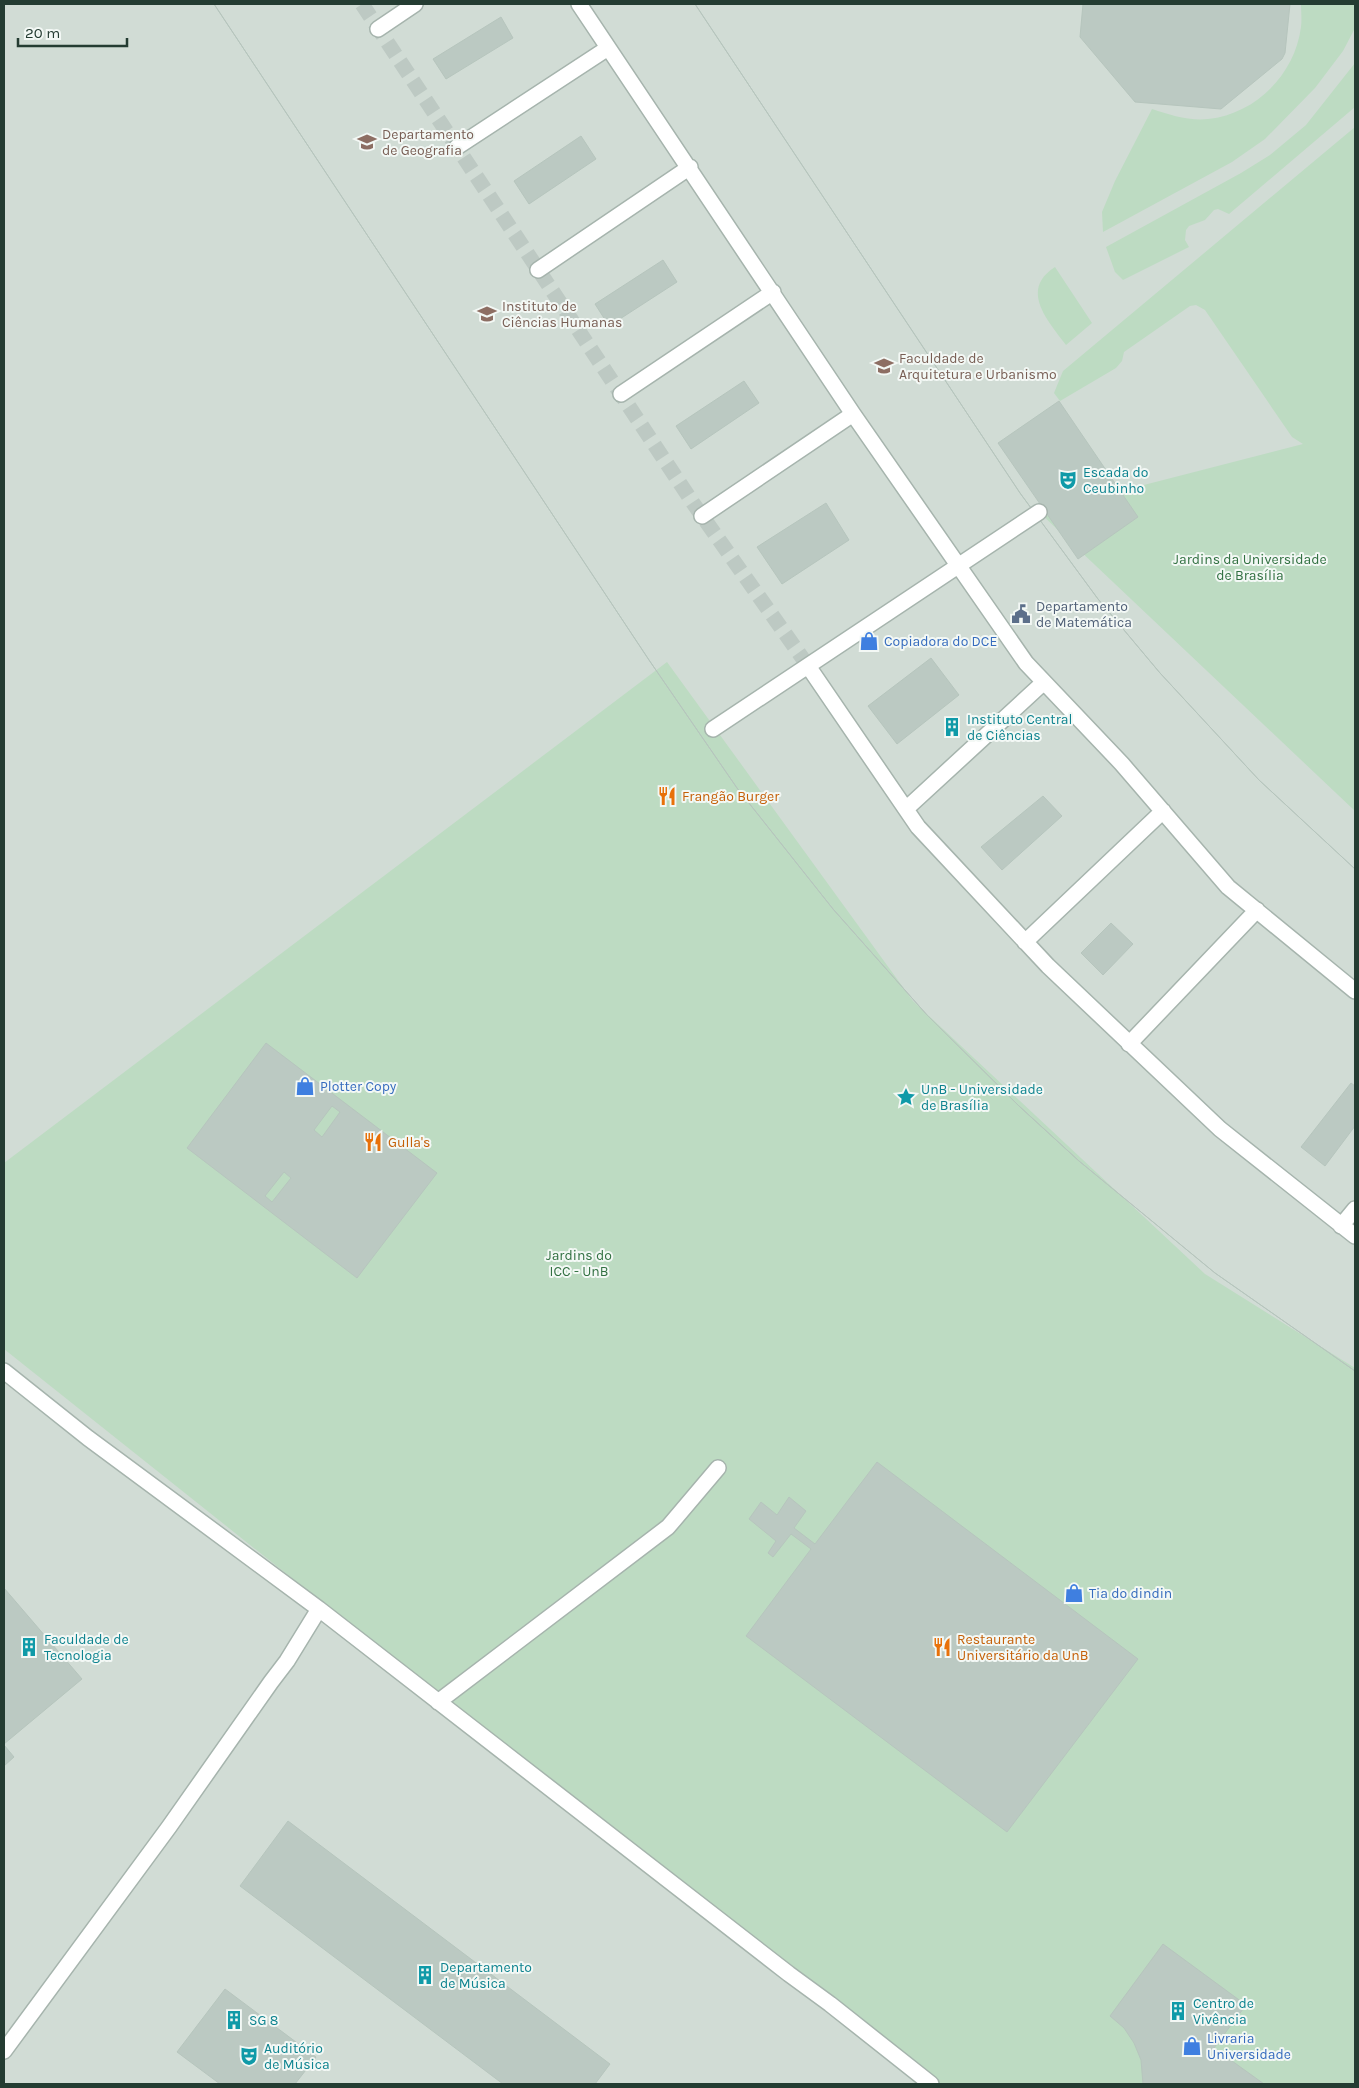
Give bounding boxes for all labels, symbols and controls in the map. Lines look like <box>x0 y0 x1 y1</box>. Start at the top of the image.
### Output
scale bar <box>18 15 126 47</box>
text: 20 m <box>25 24 60 42</box>
place label: Departamento de Geografia <box>382 126 474 159</box>
school or university icon: Departamento de Geografia <box>356 131 378 153</box>
place label: Instituto de Ciências Humanas <box>502 298 622 331</box>
school or university icon: Instituto de Ciências Humanas <box>476 303 498 325</box>
place label: Faculdade de Arquitetura e Urbanismo <box>899 350 1057 383</box>
school or university icon: Faculdade de Arquitetura e Urbanismo <box>873 355 895 377</box>
place label: Escada do Ceubinho <box>1083 464 1148 497</box>
theatre icon: Escada do Ceubinho <box>1057 469 1079 491</box>
park label: Jardins da Universidade de Brasília <box>1173 551 1327 584</box>
place label: Departamento de Matemática <box>1036 598 1132 631</box>
public building icon: Departamento de Matemática <box>1010 603 1032 625</box>
shop icon: Copiadora do DCE <box>858 630 880 652</box>
place label: Copiadora do DCE <box>884 633 997 650</box>
place label: Instituto Central de Ciências <box>967 711 1072 744</box>
building icon: Instituto Central de Ciências <box>941 716 963 738</box>
restaurant icon: Frangão Burger <box>656 785 678 807</box>
place label: Frangão Burger <box>682 788 780 805</box>
shop icon: Plotter Copy <box>294 1075 316 1097</box>
place label: Plotter Copy <box>320 1078 397 1095</box>
place label: UnB - Universidade de Brasília <box>921 1081 1043 1114</box>
place icon: UnB - Universidade de Brasília <box>895 1086 917 1108</box>
restaurant icon: Gulla's <box>362 1131 384 1153</box>
place label: Gulla's <box>388 1134 430 1151</box>
park label: Jardins do ICC - UnB <box>546 1247 612 1280</box>
shop icon: Tia do dindin <box>1063 1582 1085 1604</box>
place label: Tia do dindin <box>1089 1585 1172 1602</box>
place label: Faculdade de Tecnologia <box>44 1631 129 1664</box>
place label: Restaurante Universitário da UnB <box>957 1631 1088 1664</box>
building icon: Faculdade de Tecnologia <box>18 1636 40 1658</box>
restaurant icon: Restaurante Universitário da UnB <box>931 1636 953 1658</box>
place label: Departamento de Música <box>440 1959 532 1992</box>
building icon: Departamento de Música <box>414 1964 436 1986</box>
place label: Centro de Vivência <box>1193 1995 1254 2028</box>
building icon: Centro de Vivência <box>1167 2000 1189 2022</box>
building icon: SG 8 <box>223 2009 245 2031</box>
place label: SG 8 <box>249 2012 278 2029</box>
place label: Livraria Universidade <box>1207 2030 1291 2063</box>
shop icon: Livraria Universidade <box>1181 2035 1203 2057</box>
place label: Auditório de Música <box>264 2040 330 2073</box>
theatre icon: Auditório de Música <box>238 2045 260 2067</box>

